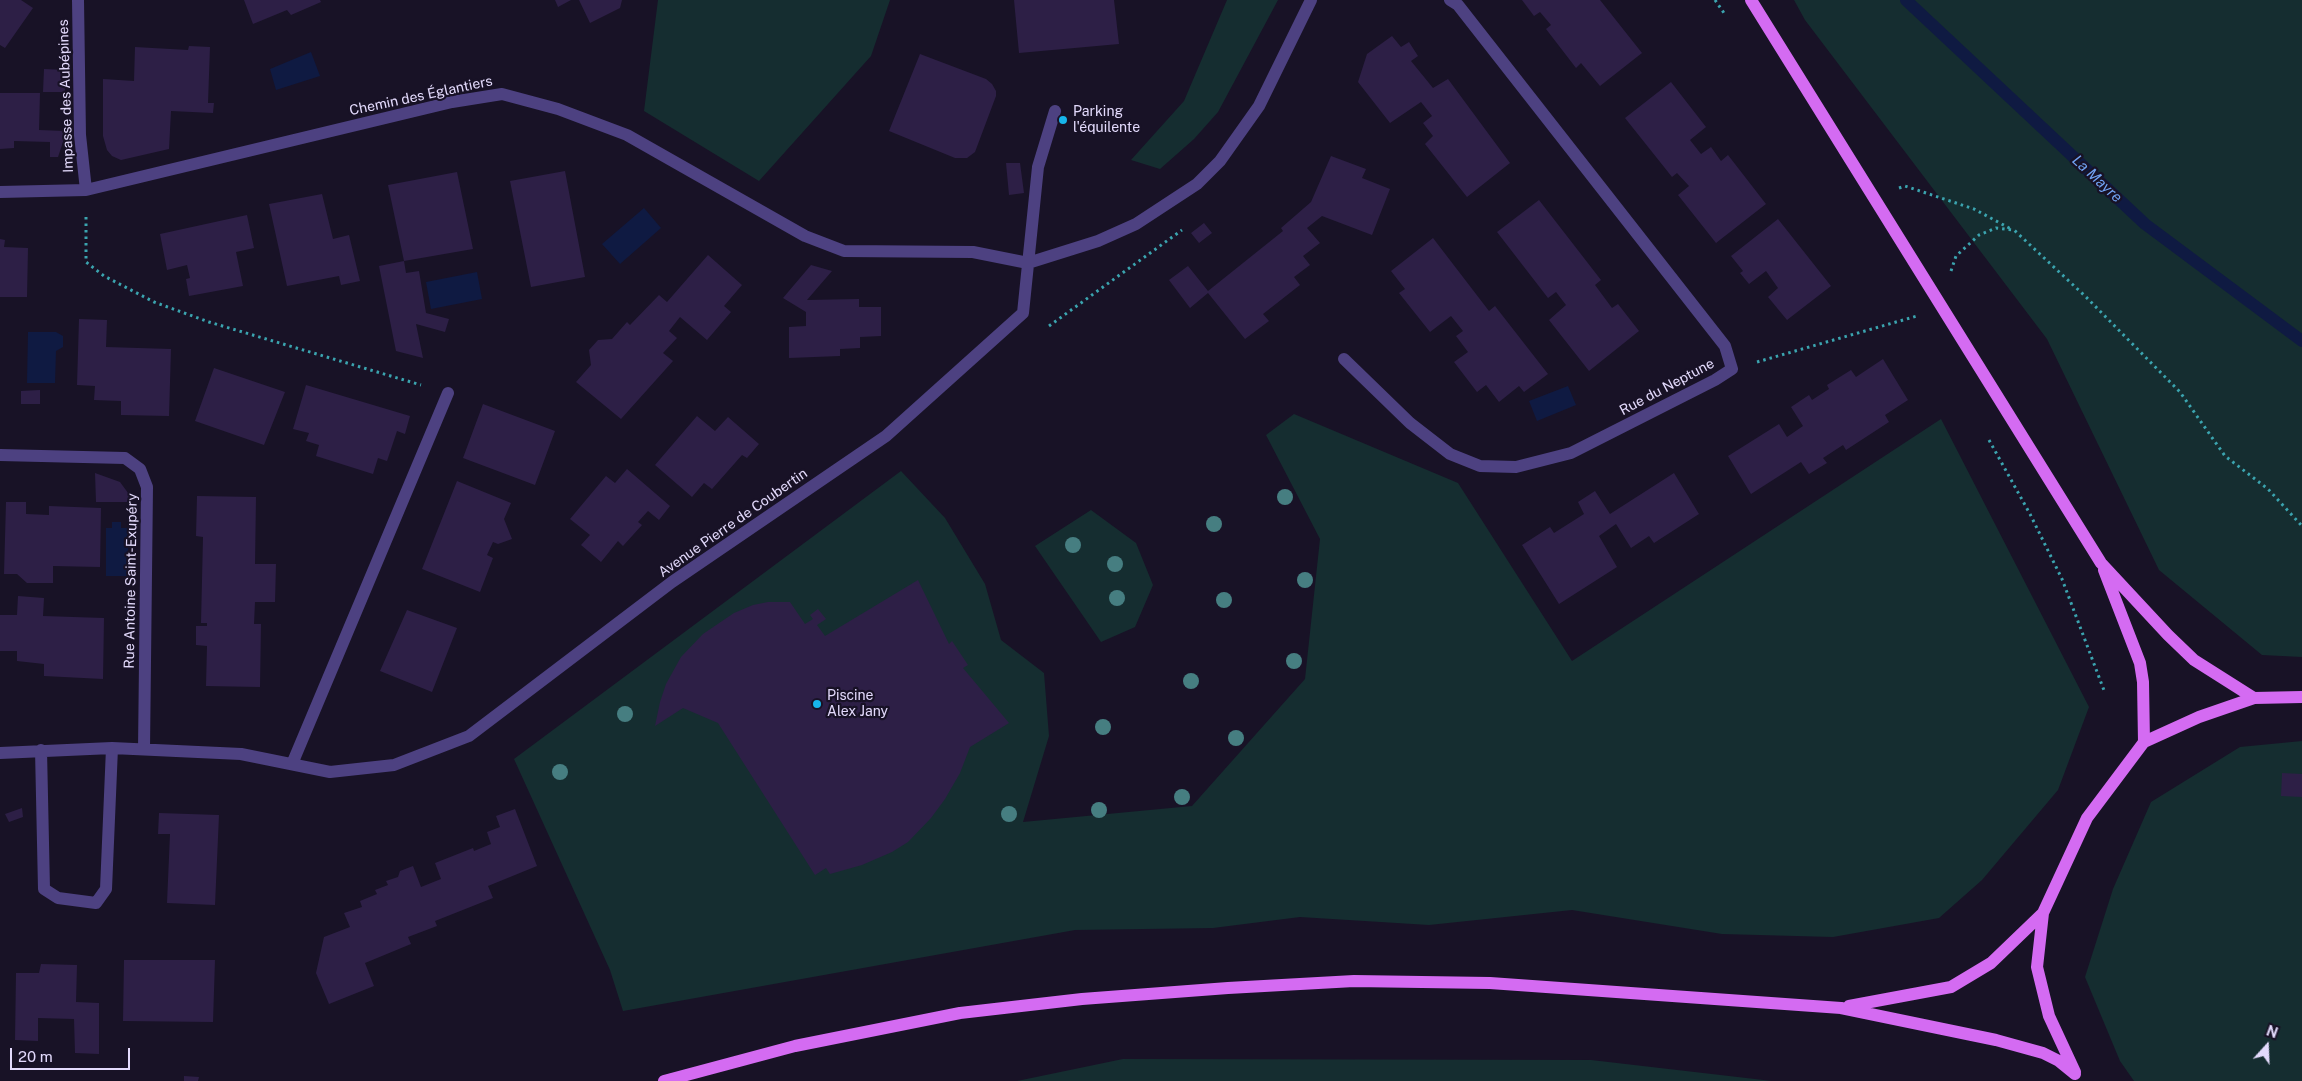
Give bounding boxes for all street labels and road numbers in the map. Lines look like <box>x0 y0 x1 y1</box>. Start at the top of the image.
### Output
street label: Impasse des Aubépines <box>55 19 77 173</box>
street label: Chemin des Églantiers <box>348 73 494 119</box>
street label: Rue du Neptune <box>1617 355 1717 419</box>
street label: Avenue Pierre de Coubertin <box>655 465 811 581</box>
street label: Rue Antoine Saint-Exupéry <box>121 493 141 669</box>

